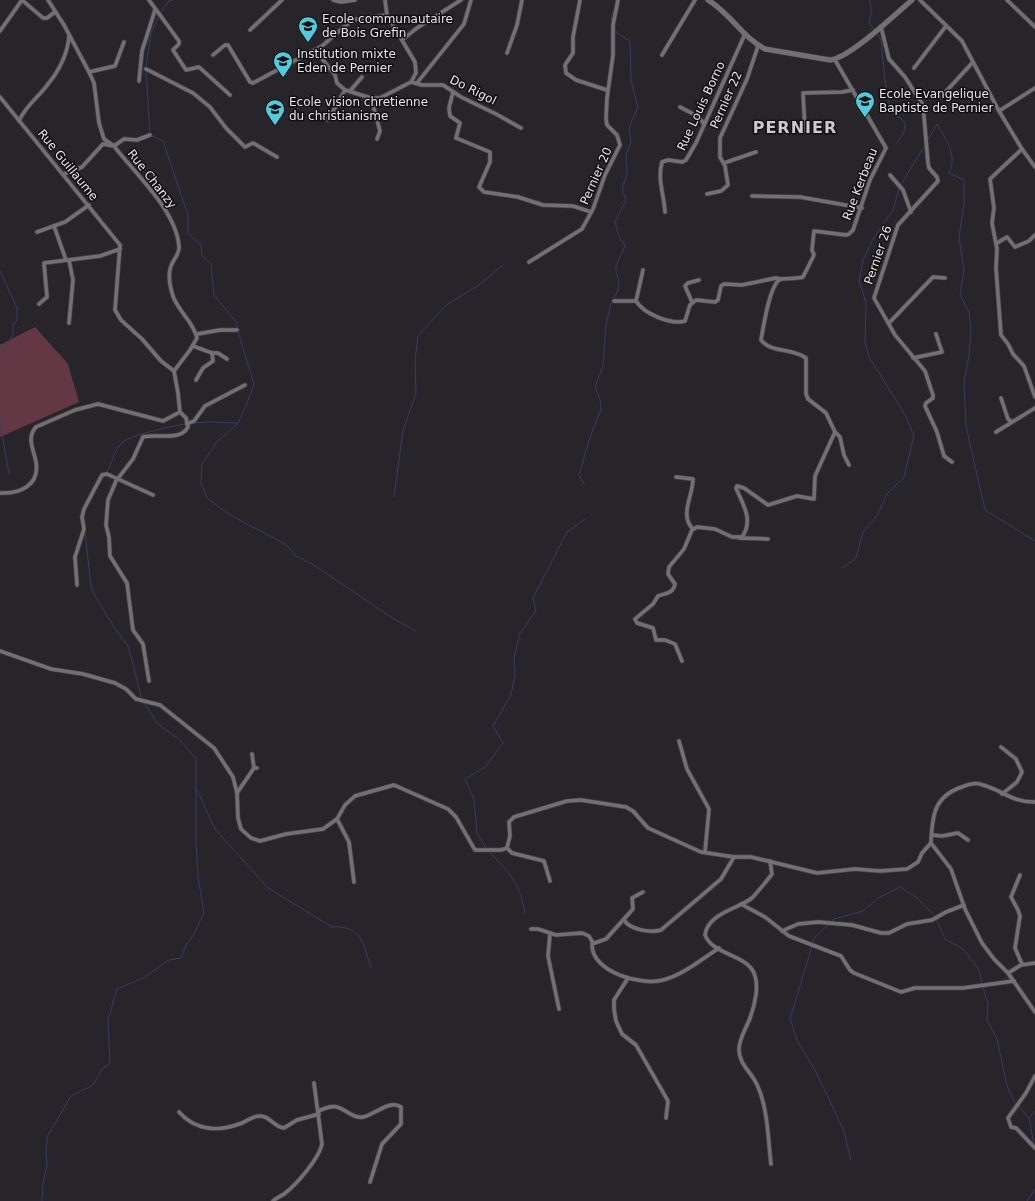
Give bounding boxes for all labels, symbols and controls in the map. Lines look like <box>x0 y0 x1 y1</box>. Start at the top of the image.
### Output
place label: Ecole communautaire de Bois Grefin <box>322 12 453 40</box>
school or university icon: Ecole communautaire de Bois Grefin <box>297 15 319 43</box>
place label: Institution mixte Eden de Pernier <box>297 47 396 75</box>
school or university icon: Institution mixte Eden de Pernier <box>272 50 294 78</box>
street label: Rue Louis Borno <box>674 59 728 153</box>
street label: Pernier 22 <box>707 69 745 131</box>
street label: Do Rigol <box>447 72 499 108</box>
place label: Ecole Evangelique Baptiste de Pernier <box>879 87 993 115</box>
school or university icon: Ecole Evangelique Baptiste de Pernier <box>854 90 876 118</box>
place label: Ecole vision chretienne du christianisme <box>289 95 428 123</box>
school or university icon: Ecole vision chretienne du christianisme <box>264 98 286 126</box>
district label: PERNIER <box>753 118 837 137</box>
street label: Rue Guillaume <box>35 127 101 203</box>
street label: Pernier 20 <box>577 145 615 207</box>
street label: Rue Kerbeau <box>840 146 880 222</box>
street label: Rue Chanzy <box>125 147 179 211</box>
street label: Pernier 26 <box>861 224 895 286</box>

